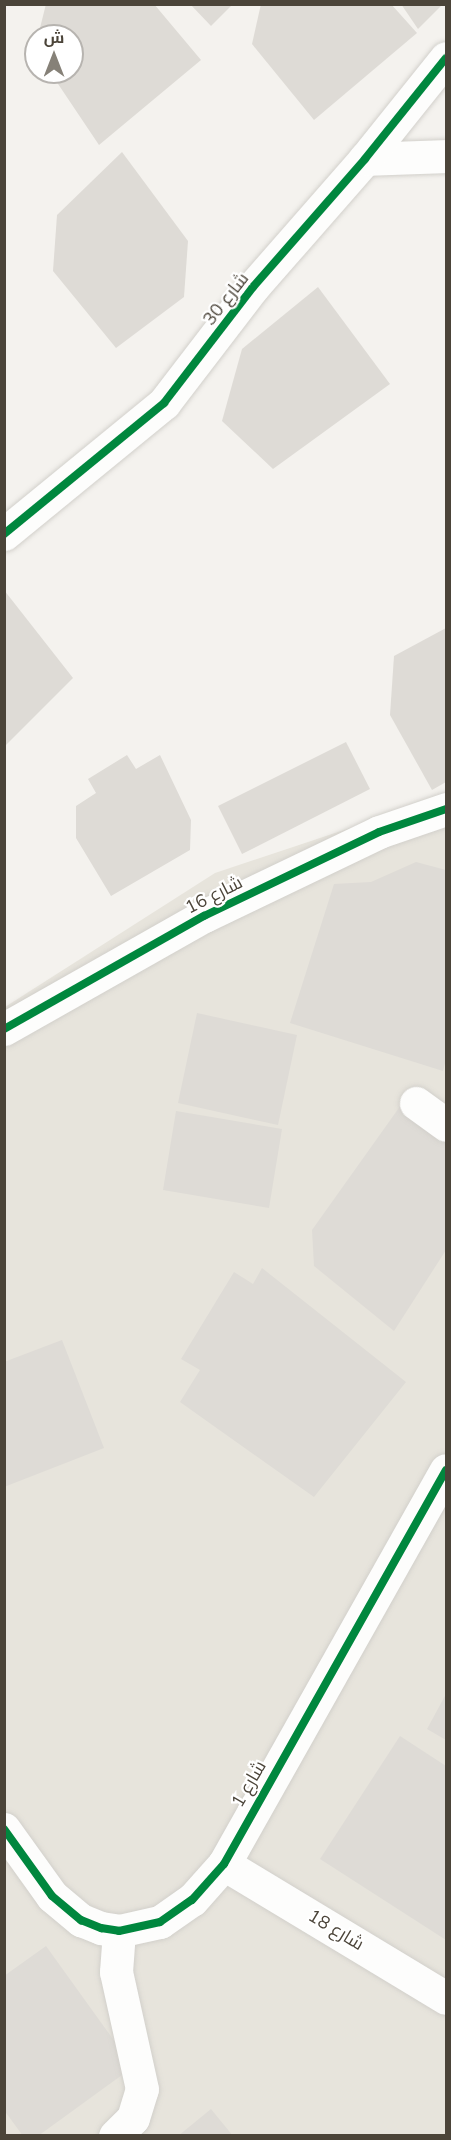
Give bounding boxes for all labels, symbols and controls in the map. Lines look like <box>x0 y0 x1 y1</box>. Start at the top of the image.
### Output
north arrow <box>24 24 84 84</box>
text: ش <box>44 27 64 49</box>
street label: شارع 30 <box>199 268 253 330</box>
street label: شارع 16 <box>182 872 246 918</box>
street label: شارع 1 <box>227 1757 271 1811</box>
street label: شارع 18 <box>304 1905 368 1955</box>

